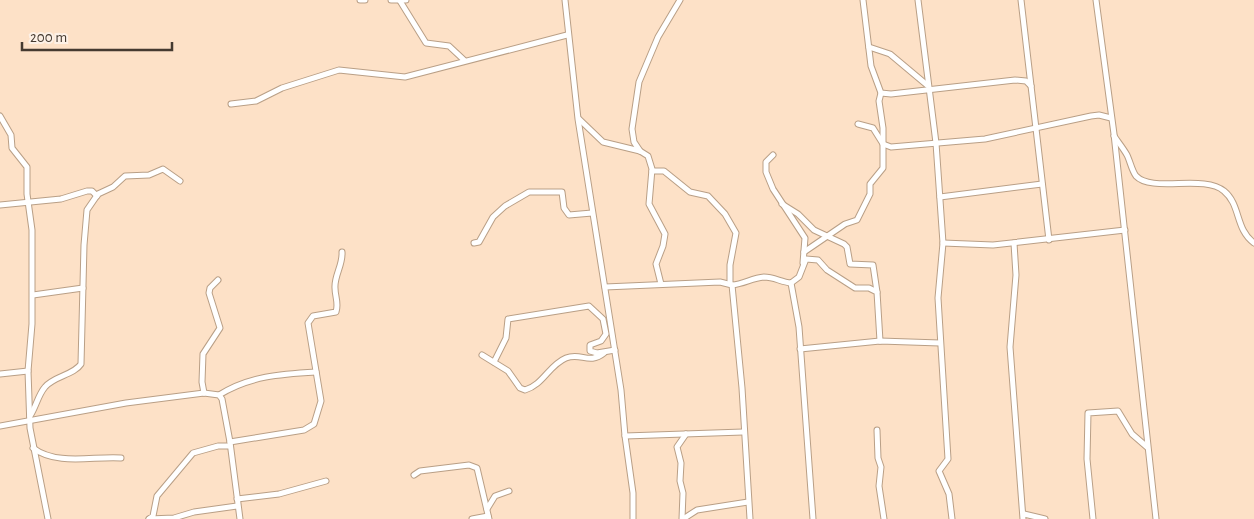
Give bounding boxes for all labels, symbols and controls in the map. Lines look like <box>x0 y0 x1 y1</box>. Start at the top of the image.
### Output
scale bar <box>22 20 172 52</box>
text: 200 m <box>30 30 67 45</box>

